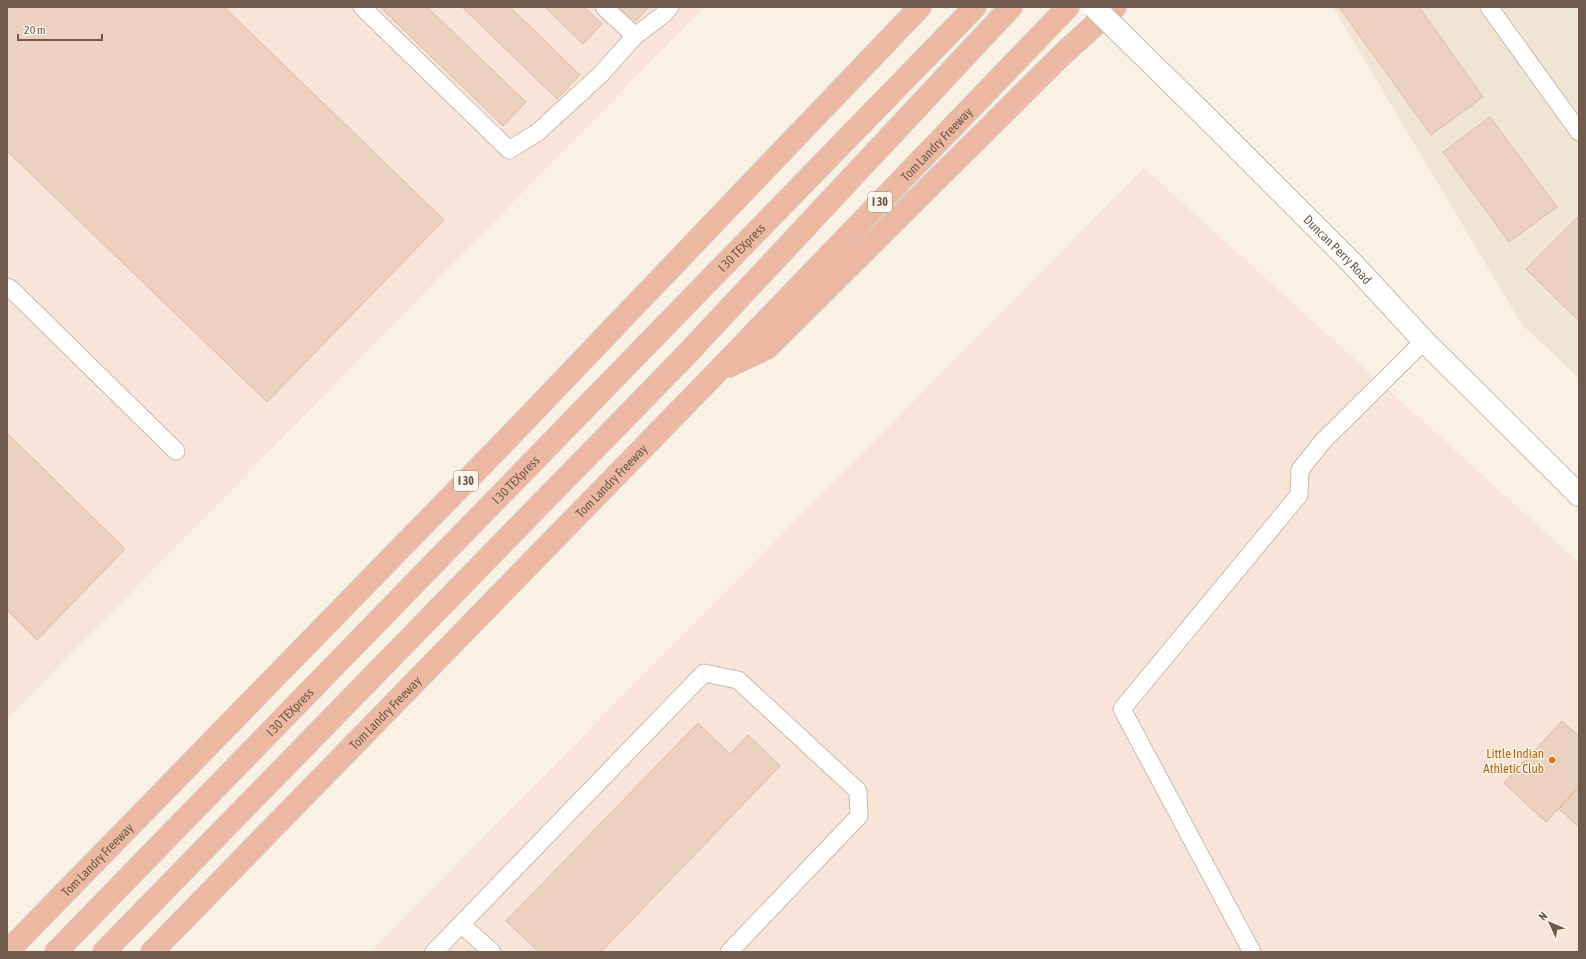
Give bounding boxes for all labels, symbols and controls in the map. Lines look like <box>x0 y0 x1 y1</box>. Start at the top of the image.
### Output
scale bar <box>18 16 102 42</box>
text: 20 m <box>24 23 46 37</box>
street label: Tom Landry Freeway <box>898 104 976 184</box>
road number: I 30 <box>868 192 892 212</box>
street label: Duncan Perry Road <box>1300 212 1375 287</box>
street label: I 30 TEXpress <box>715 220 769 275</box>
street label: Tom Landry Freeway <box>573 441 651 521</box>
street label: I 30 TEXpress <box>489 452 543 507</box>
road number: I 30 <box>454 471 478 491</box>
street label: Tom Landry Freeway <box>346 673 425 753</box>
street label: I 30 TEXpress <box>263 685 317 739</box>
place label: Little Indian Athletic Club <box>1483 746 1544 776</box>
marker: Little Indian Athletic Club <box>1547 755 1557 765</box>
street label: Tom Landry Freeway <box>58 820 137 900</box>
north arrow <box>1530 903 1570 943</box>
text: N <box>1536 910 1549 923</box>

